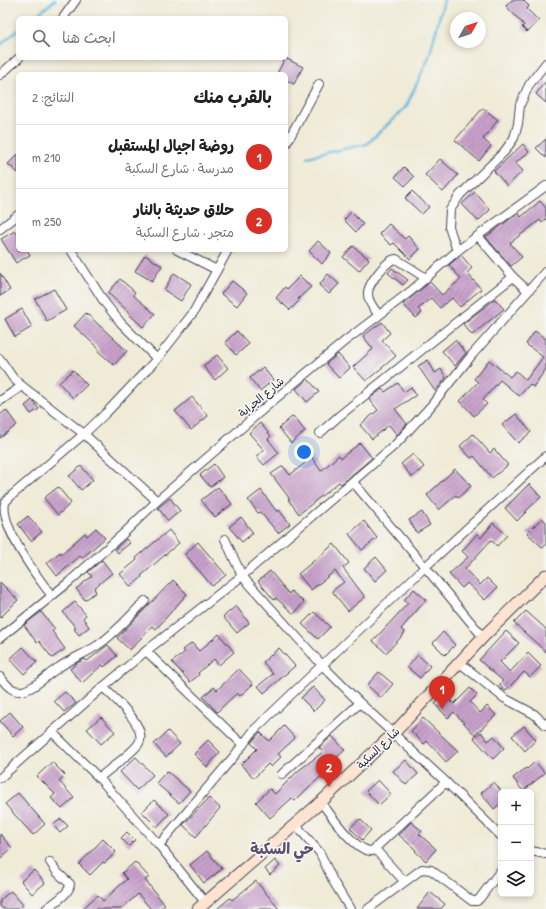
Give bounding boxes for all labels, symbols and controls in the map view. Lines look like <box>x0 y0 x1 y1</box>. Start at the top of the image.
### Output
north arrow <box>450 12 486 48</box>
search box <box>16 16 288 60</box>
icon: search <box>30 27 52 49</box>
text: ابحث هنا <box>62 27 116 48</box>
text: بالقرب منك <box>194 85 272 108</box>
text: النتائج: 2 <box>32 88 74 106</box>
text: روضة اجيال المستقبل <box>108 135 234 156</box>
text: 210 m <box>32 148 60 166</box>
text: 1 <box>257 148 261 166</box>
text: مدرسة · شارع السكبة <box>125 159 234 177</box>
text: حلاق حديثة بالنار <box>134 199 234 220</box>
text: 250 m <box>32 212 61 230</box>
text: 2 <box>256 212 262 230</box>
text: متجر · شارع السكبة <box>136 223 234 241</box>
street label: شارع الجرابة <box>235 374 288 422</box>
your location <box>294 442 314 462</box>
pin: 1 <box>429 676 455 709</box>
street label: شارع السكبة <box>354 724 404 773</box>
pin: 2 <box>316 754 342 787</box>
map controls <box>498 789 534 897</box>
button: + <box>498 789 534 825</box>
button: − <box>498 825 534 861</box>
district label: حي السكبة <box>250 838 314 863</box>
button: layers <box>498 861 534 897</box>

